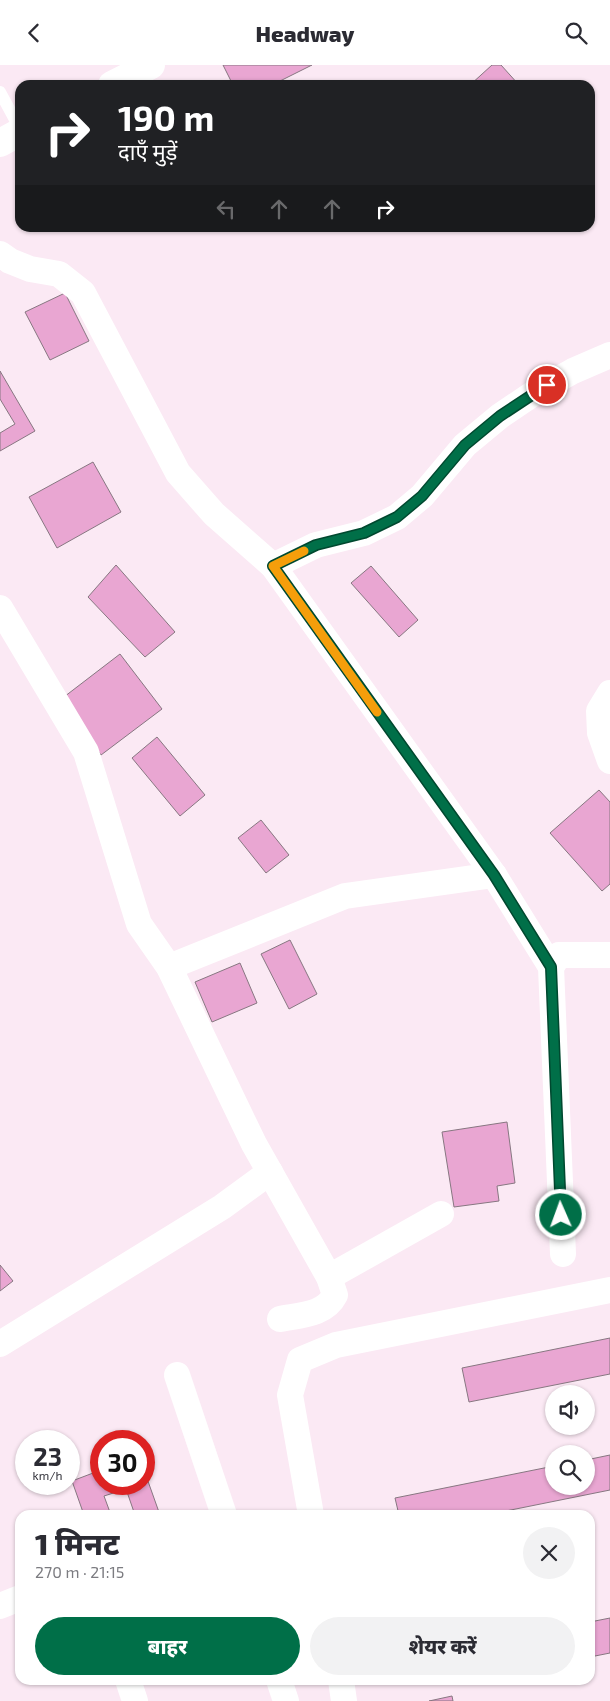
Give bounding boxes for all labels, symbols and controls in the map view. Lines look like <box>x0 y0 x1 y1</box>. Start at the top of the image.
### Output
icon: back <box>20 19 48 47</box>
icon: search <box>562 19 590 47</box>
text: Headway <box>256 20 354 46</box>
text: 190 m <box>118 96 214 138</box>
icon: right <box>35 100 100 165</box>
text: दाएँ मुड़ें <box>118 138 177 164</box>
icon: left <box>212 195 240 223</box>
icon: ahead <box>265 195 293 223</box>
icon: ahead <box>318 195 346 223</box>
icon: right <box>371 195 399 223</box>
pin <box>526 364 568 406</box>
icon: arrive <box>533 371 561 399</box>
position arrow <box>534 1188 586 1240</box>
map controls <box>545 1385 595 1495</box>
button: sound <box>545 1385 595 1435</box>
speed limit sign: 30 <box>90 1430 155 1495</box>
text: 23 <box>33 1441 62 1471</box>
button: search <box>545 1445 595 1495</box>
text: km/h <box>33 1468 62 1482</box>
text: 1 मिनट <box>35 1525 120 1561</box>
button: close <box>523 1527 575 1579</box>
text: 270 m · 21:15 <box>35 1562 124 1581</box>
button: बाहर <box>35 1617 300 1675</box>
button: शेयर करें <box>310 1617 575 1675</box>

